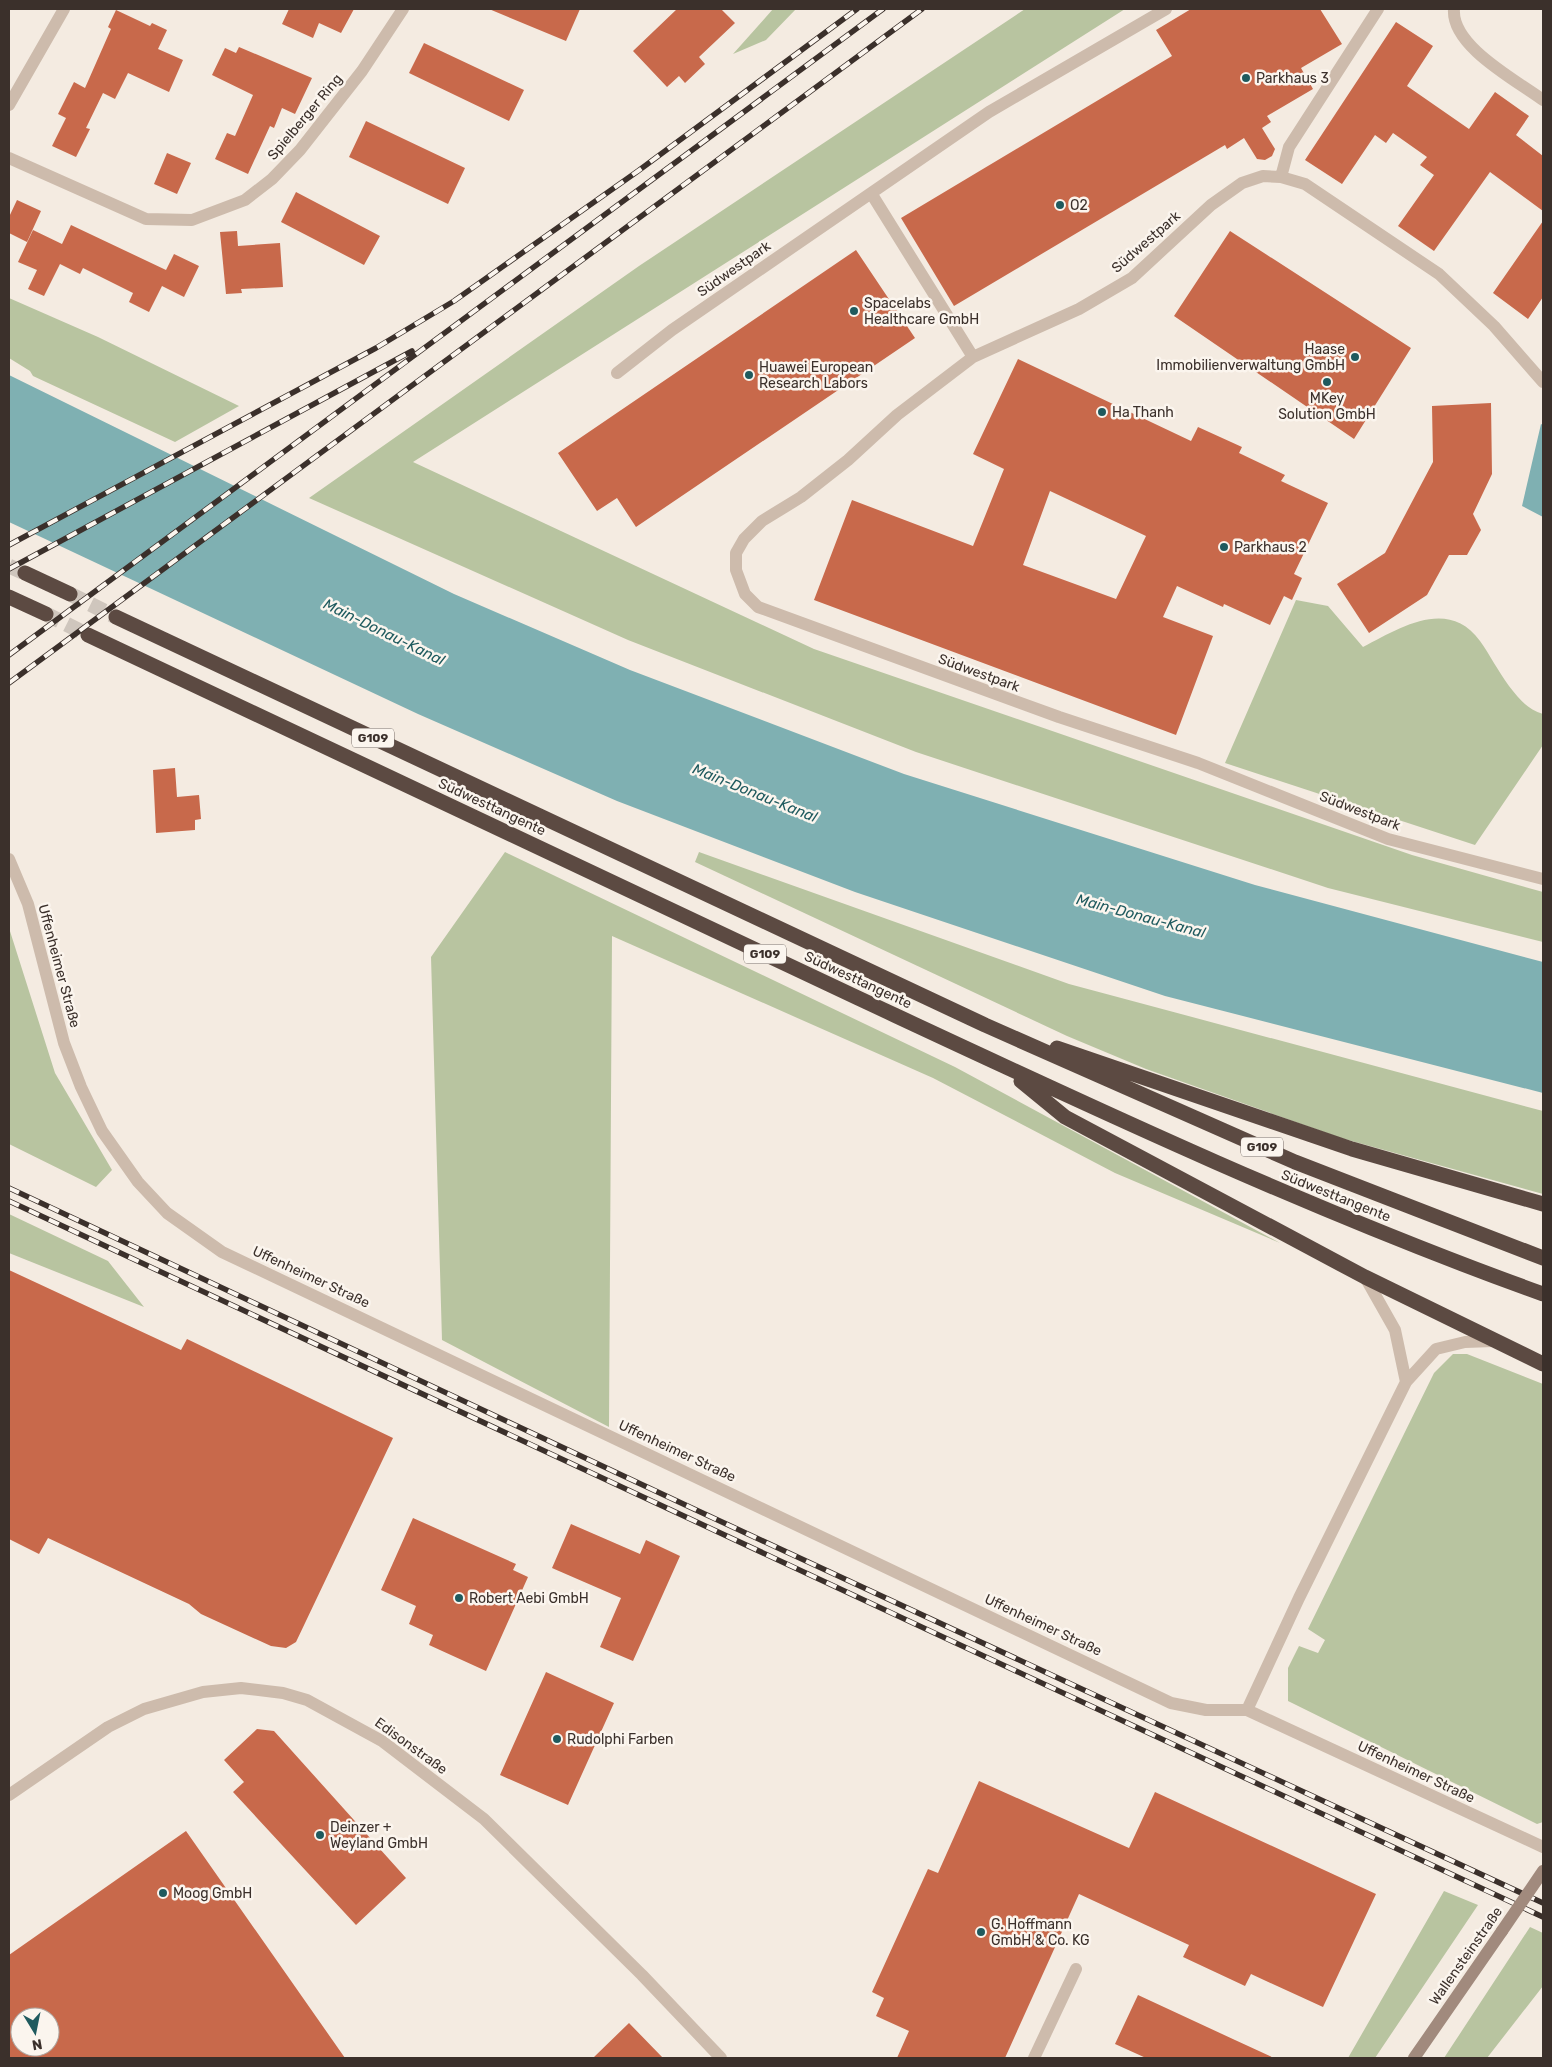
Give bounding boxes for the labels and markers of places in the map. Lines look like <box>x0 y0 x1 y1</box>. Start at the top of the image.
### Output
place label: Parkhaus 3 <box>1256 70 1329 87</box>
marker: Parkhaus 3 <box>1240 72 1252 84</box>
place label: O2 <box>1070 197 1088 214</box>
marker: O2 <box>1054 199 1066 211</box>
place label: Spacelabs Healthcare GmbH <box>864 295 979 328</box>
marker: Spacelabs Healthcare GmbH <box>848 305 860 317</box>
place label: Haase Immobilienverwaltung GmbH <box>1156 341 1345 374</box>
marker: Haase Immobilienverwaltung GmbH <box>1349 351 1361 363</box>
place label: Huawei European Research Labors <box>759 359 873 392</box>
marker: Huawei European Research Labors <box>743 369 755 381</box>
marker: MKey Solution GmbH <box>1321 376 1333 388</box>
place label: MKey Solution GmbH <box>1278 390 1376 423</box>
place label: Ha Thanh <box>1112 404 1174 421</box>
marker: Ha Thanh <box>1096 406 1108 418</box>
place label: Parkhaus 2 <box>1234 539 1307 556</box>
marker: Parkhaus 2 <box>1218 541 1230 553</box>
place label: Robert Aebi GmbH <box>469 1590 589 1607</box>
marker: Robert Aebi GmbH <box>453 1592 465 1604</box>
place label: Rudolphi Farben <box>567 1731 674 1748</box>
marker: Rudolphi Farben <box>551 1733 563 1745</box>
place label: Deinzer + Weyland GmbH <box>330 1819 428 1852</box>
marker: Deinzer + Weyland GmbH <box>314 1829 326 1841</box>
place label: Moog GmbH <box>173 1885 252 1902</box>
marker: Moog GmbH <box>157 1887 169 1899</box>
place label: G. Hoffmann GmbH & Co. KG <box>991 1916 1090 1949</box>
marker: G. Hoffmann GmbH & Co. KG <box>975 1926 987 1938</box>

